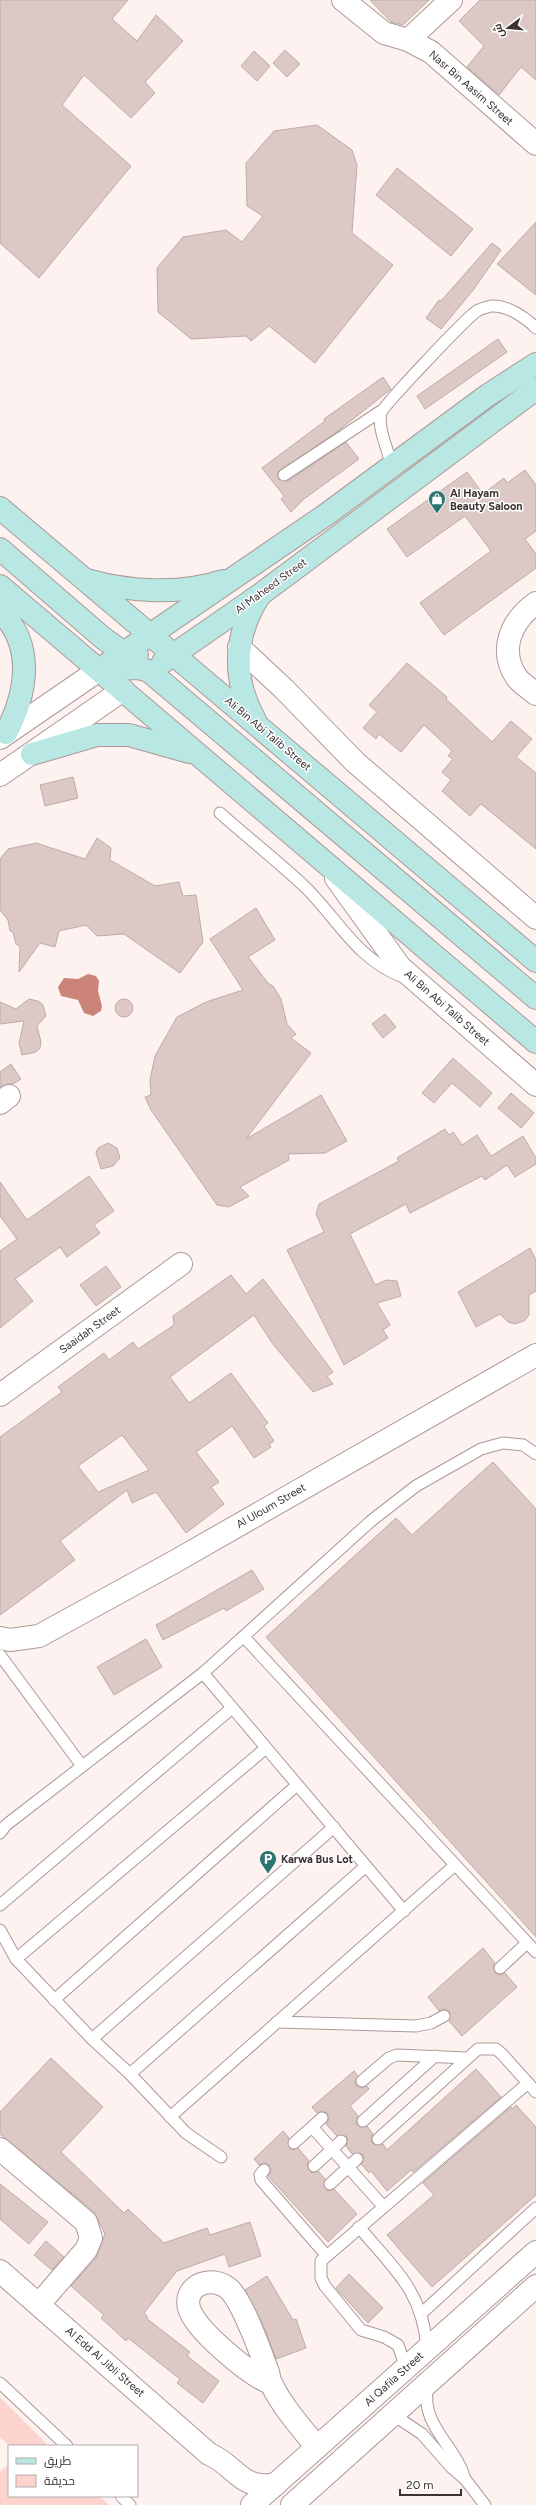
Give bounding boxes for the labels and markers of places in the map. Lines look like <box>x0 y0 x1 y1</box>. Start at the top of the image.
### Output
place label: Al Hayam Beauty Saloon <box>450 487 523 513</box>
shop icon: Al Hayam Beauty Saloon <box>427 489 447 514</box>
parking icon: Karwa Bus Lot <box>258 1849 278 1874</box>
place label: Karwa Bus Lot <box>281 1853 354 1866</box>

